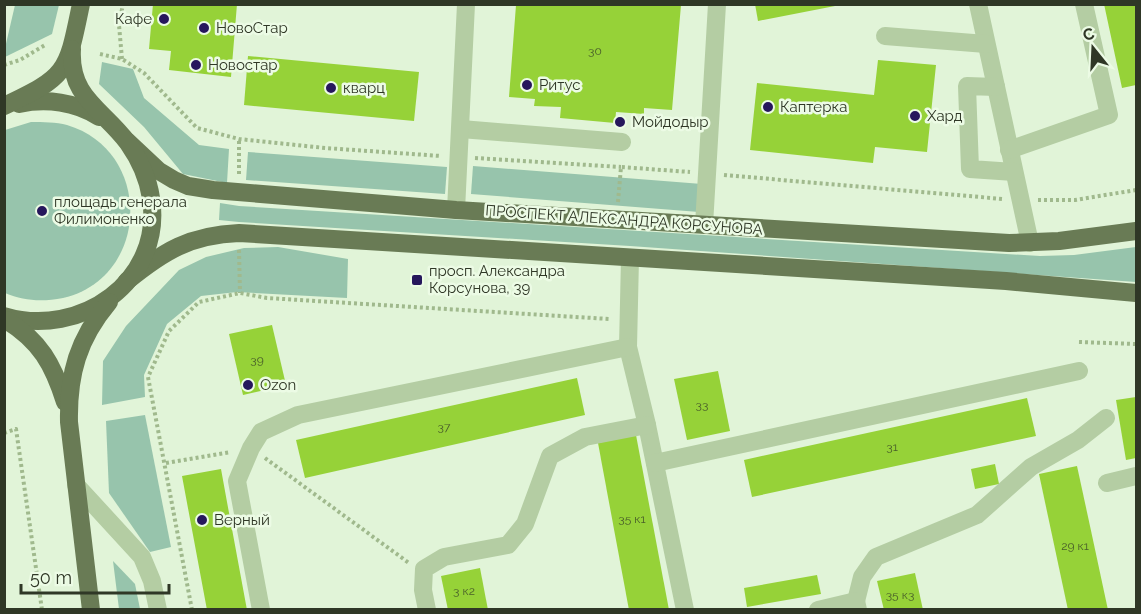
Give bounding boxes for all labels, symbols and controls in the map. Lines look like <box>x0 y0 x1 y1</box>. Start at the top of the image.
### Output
place label: Кафе <box>115 10 152 28</box>
marker: Кафе <box>157 12 171 26</box>
north arrow <box>1063 18 1123 78</box>
place label: НовоСтар <box>216 19 288 37</box>
marker: НовоСтар <box>197 21 211 35</box>
text: С <box>1080 23 1097 45</box>
house number: 30 <box>588 44 602 58</box>
place label: Новостар <box>208 56 278 74</box>
marker: Новостар <box>189 58 203 72</box>
place label: Ритус <box>539 76 580 94</box>
marker: Ритус <box>520 78 534 92</box>
place label: кварц <box>343 79 385 97</box>
marker: кварц <box>324 81 338 95</box>
place label: Каптерка <box>780 98 847 116</box>
marker: Каптерка <box>761 100 775 114</box>
place label: Хард <box>927 107 963 125</box>
marker: Хард <box>908 109 922 123</box>
place label: Мойдодыр <box>632 113 709 131</box>
marker: Мойдодыр <box>613 115 627 129</box>
place label: площадь генерала Филимоненко <box>54 193 187 228</box>
street label: ПРОСПЕКТ АЛЕКСАНДРА КОРСУНОВА <box>485 201 763 239</box>
marker: площадь генерала Филимоненко <box>35 204 49 218</box>
place label: просп. Александра Корсунова, 39 <box>429 262 565 297</box>
marker: просп. Александра Корсунова, 39 <box>410 273 424 287</box>
house number: 39 <box>250 353 264 367</box>
place label: Ozon <box>260 376 296 394</box>
marker: Ozon <box>241 378 255 392</box>
house number: 33 <box>696 398 708 412</box>
house number: 37 <box>438 420 451 434</box>
house number: 31 <box>886 440 898 454</box>
place label: Верный <box>214 511 270 529</box>
house number: 35 к1 <box>618 512 646 526</box>
marker: Верный <box>195 513 209 527</box>
house number: 29 к1 <box>1061 539 1089 553</box>
scale bar <box>21 557 170 595</box>
text: 50 m <box>30 567 72 588</box>
house number: 3 к2 <box>453 584 475 598</box>
house number: 35 к3 <box>886 588 914 602</box>

